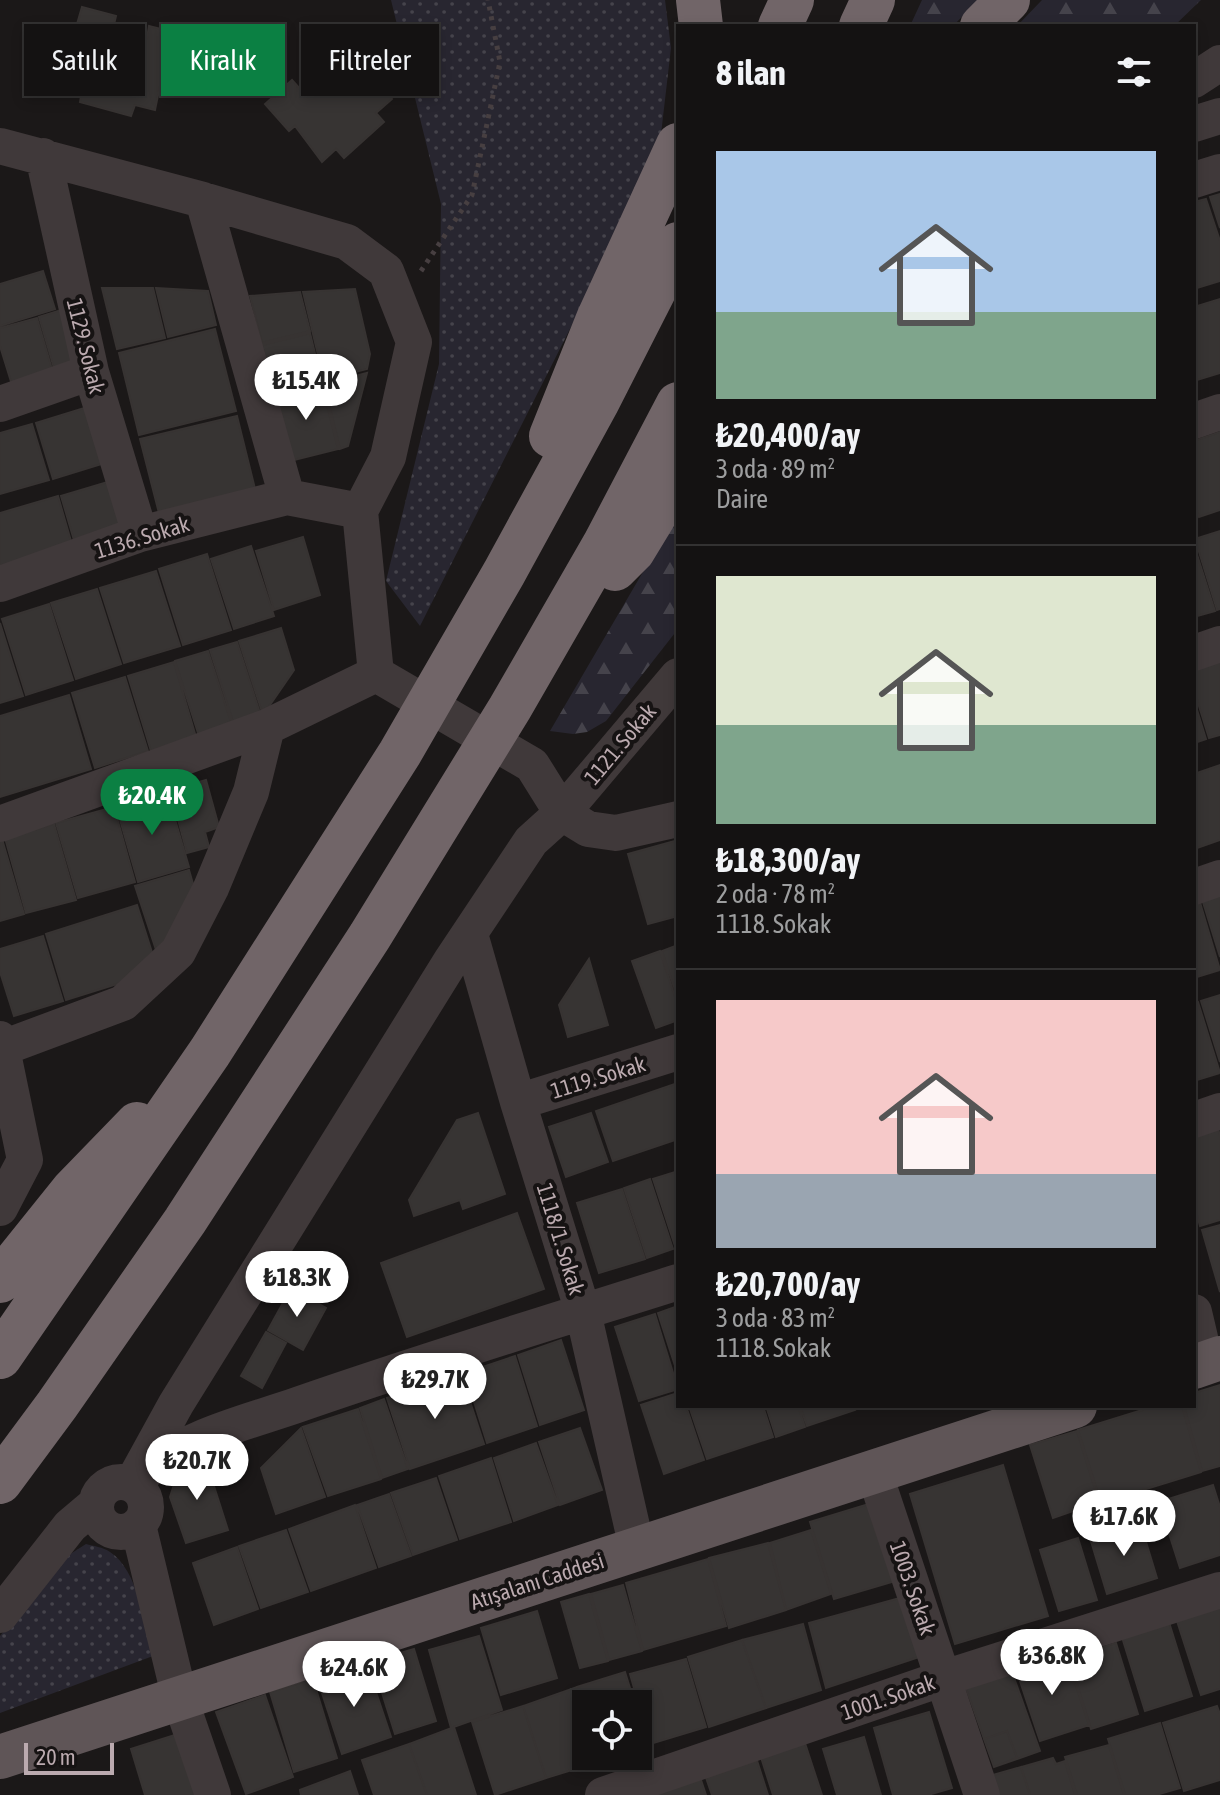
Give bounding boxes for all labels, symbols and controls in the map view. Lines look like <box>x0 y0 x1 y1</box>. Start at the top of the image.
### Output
chip: Satılık <box>24 24 145 96</box>
chip: Kiralık <box>161 24 285 96</box>
chip: Filtreler <box>301 24 439 96</box>
icon: filters <box>1112 50 1156 94</box>
text: 8 ilan <box>716 53 786 92</box>
icon: home <box>864 203 1008 347</box>
street label: 1129. Sokak <box>62 296 110 397</box>
pin: ₺15.4K <box>241 354 371 422</box>
text: ₺15.4K <box>272 365 340 395</box>
text: ₺20,400/ay <box>716 415 860 454</box>
text: 3 oda · 89 m² <box>716 454 835 484</box>
text: Daire <box>716 484 768 514</box>
street label: 1136. Sokak <box>92 510 193 564</box>
icon: home <box>864 628 1008 772</box>
street label: 1121. Sokak <box>579 698 661 790</box>
pin: ₺20.4K <box>87 769 217 837</box>
text: ₺20.4K <box>118 780 186 810</box>
text: ₺18,300/ay <box>716 840 860 879</box>
text: 2 oda · 78 m² <box>716 879 835 909</box>
text: 1118. Sokak <box>716 909 831 939</box>
street label: 1119. Sokak <box>548 1050 649 1104</box>
icon: home <box>864 1052 1008 1196</box>
street label: 1118/1. Sokak <box>532 1180 590 1298</box>
pin: ₺18.3K <box>232 1251 362 1319</box>
text: ₺18.3K <box>263 1262 331 1292</box>
text: ₺20,700/ay <box>716 1264 860 1303</box>
text: 3 oda · 83 m² <box>716 1303 835 1333</box>
text: 1118. Sokak <box>716 1333 831 1363</box>
pin: ₺29.7K <box>370 1353 500 1421</box>
text: ₺29.7K <box>401 1364 469 1394</box>
pin: ₺20.7K <box>132 1434 262 1502</box>
text: ₺20.7K <box>163 1445 231 1475</box>
pin: ₺17.6K <box>1059 1490 1189 1558</box>
text: ₺17.6K <box>1090 1501 1158 1531</box>
street label: 1003. Sokak <box>885 1538 941 1639</box>
street label: Atışalanı Caddesi <box>467 1547 607 1615</box>
pin: ₺36.8K <box>987 1629 1117 1697</box>
text: ₺36.8K <box>1018 1640 1086 1670</box>
pin: ₺24.6K <box>289 1641 419 1709</box>
text: ₺24.6K <box>320 1652 388 1682</box>
street label: 1001. Sokak <box>838 1669 939 1725</box>
map controls <box>572 1690 652 1770</box>
button: locate <box>572 1690 652 1770</box>
scale bar <box>24 1739 114 1775</box>
text: 20 m <box>36 1744 76 1770</box>

